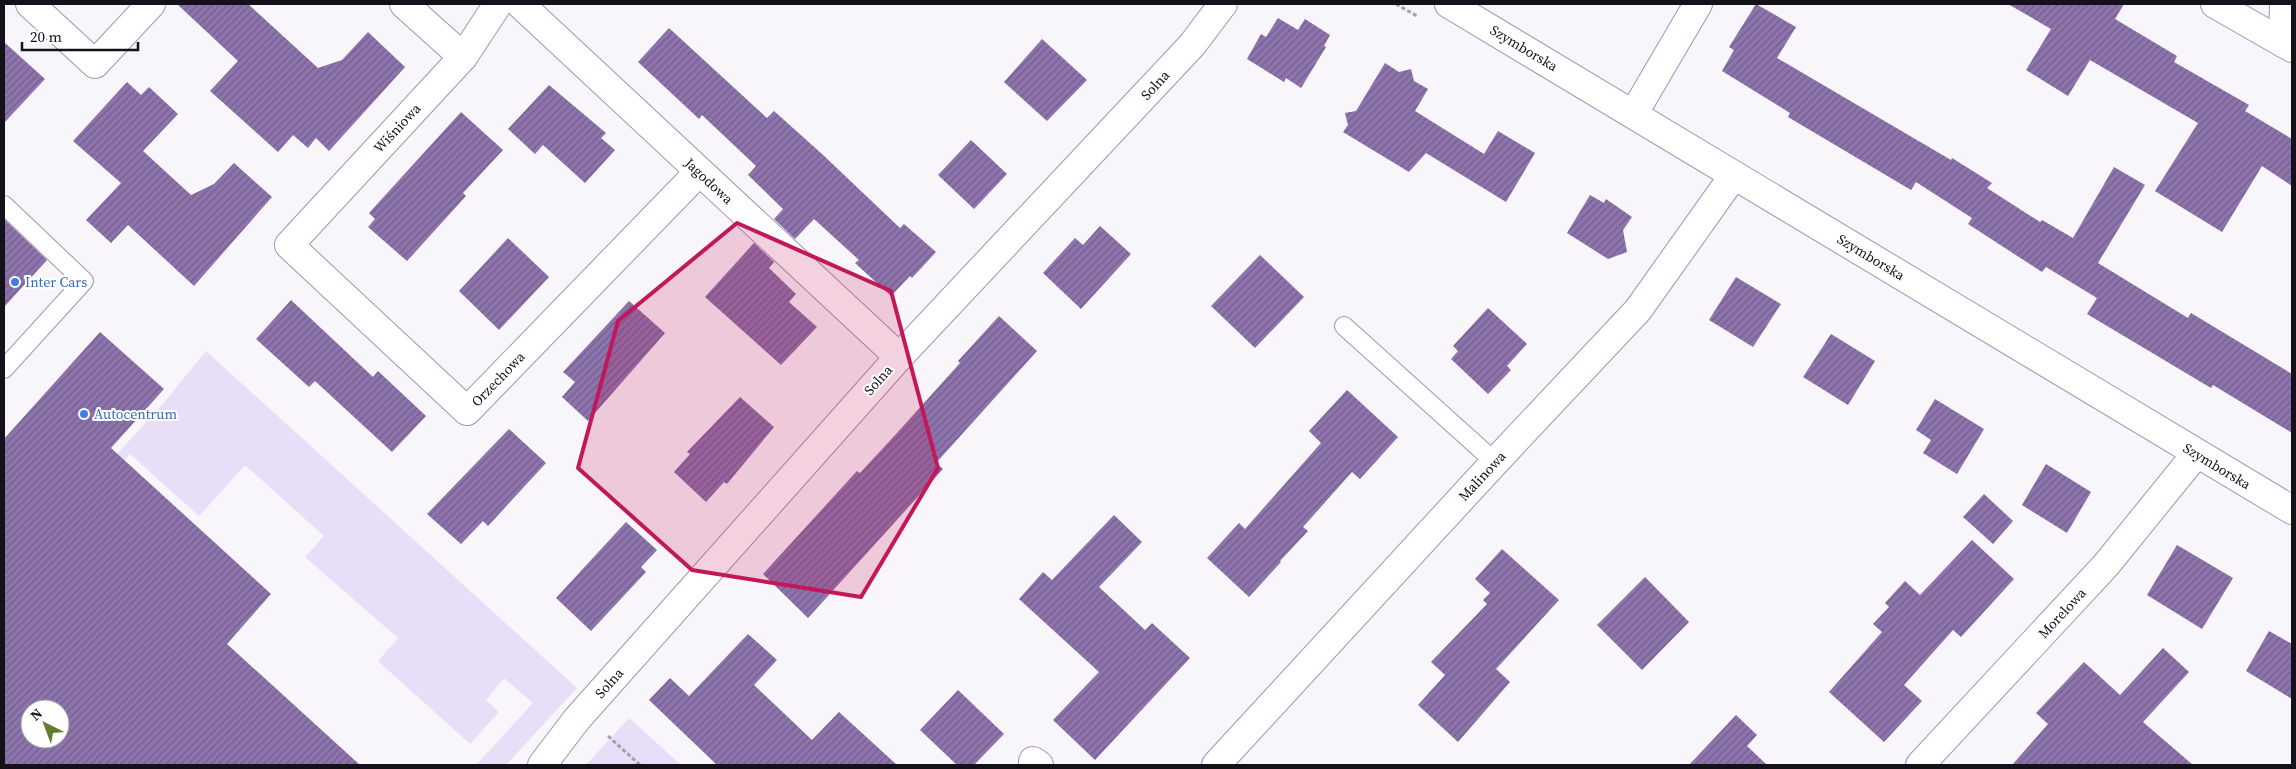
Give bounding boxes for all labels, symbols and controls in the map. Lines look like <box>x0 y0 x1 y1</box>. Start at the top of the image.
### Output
scale bar <box>22 20 139 52</box>
street label: Szymborska <box>1486 20 1562 76</box>
text: 20 m <box>30 26 62 47</box>
street label: Solna <box>1136 65 1175 104</box>
street label: Wiśniowa <box>369 98 426 157</box>
street label: Jagodowa <box>680 153 738 209</box>
street label: Szymborska <box>1833 229 1909 285</box>
place label: Inter Cars <box>25 272 87 292</box>
marker: Inter Cars <box>9 276 21 288</box>
street label: Orzechowa <box>467 346 530 411</box>
street label: Solna <box>859 360 898 400</box>
place label: Autocentrum <box>94 404 177 424</box>
marker: Autocentrum <box>78 408 90 420</box>
street label: Szymborska <box>2179 438 2255 494</box>
street label: Malinowa <box>1454 446 1511 505</box>
street label: Morelowa <box>2033 583 2091 643</box>
street label: Solna <box>590 663 629 703</box>
north arrow <box>20 699 70 749</box>
text: N <box>26 703 47 725</box>

